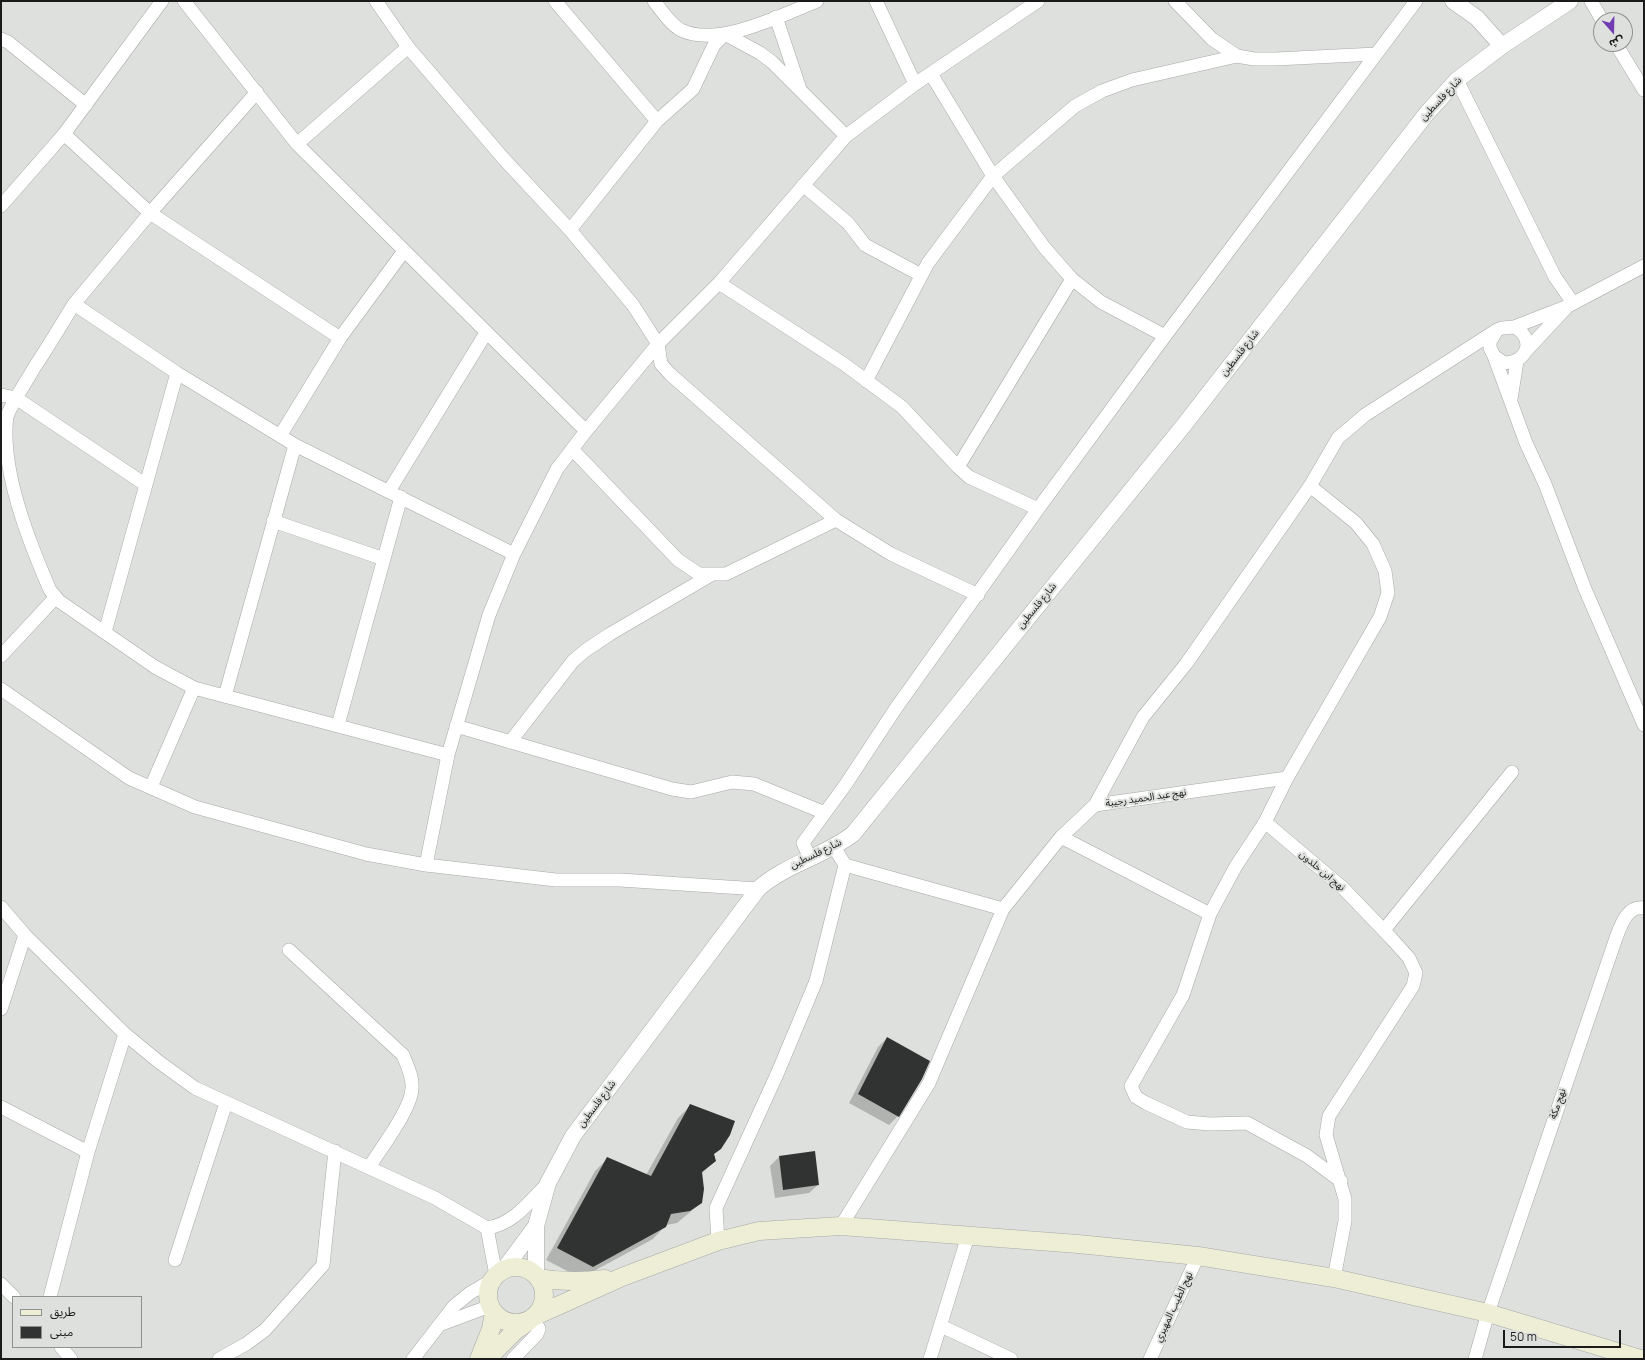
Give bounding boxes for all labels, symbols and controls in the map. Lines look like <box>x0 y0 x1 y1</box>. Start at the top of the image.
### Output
north arrow <box>1593 12 1633 52</box>
text: ش <box>1607 33 1627 52</box>
street label: شارع فلسطين <box>1418 75 1464 123</box>
street label: شارع فلسطين <box>1218 327 1262 379</box>
street label: شارع فلسطين <box>1015 581 1059 631</box>
street label: نهج عبد الحميد رجيبة <box>1105 786 1187 810</box>
street label: شارع فلسطين <box>788 836 844 872</box>
street label: نهج ابن خلدون <box>1297 848 1347 894</box>
street label: شارع فلسطين <box>575 1078 619 1130</box>
street label: نهج مكة <box>1547 1087 1569 1121</box>
street label: نهج الطيب المهيري <box>1152 1270 1196 1344</box>
legend <box>12 1296 142 1348</box>
text: طريق <box>50 1303 76 1320</box>
scale bar <box>1505 1322 1623 1348</box>
text: مبنى <box>50 1323 73 1340</box>
text: 50 m <box>1510 1328 1537 1345</box>

